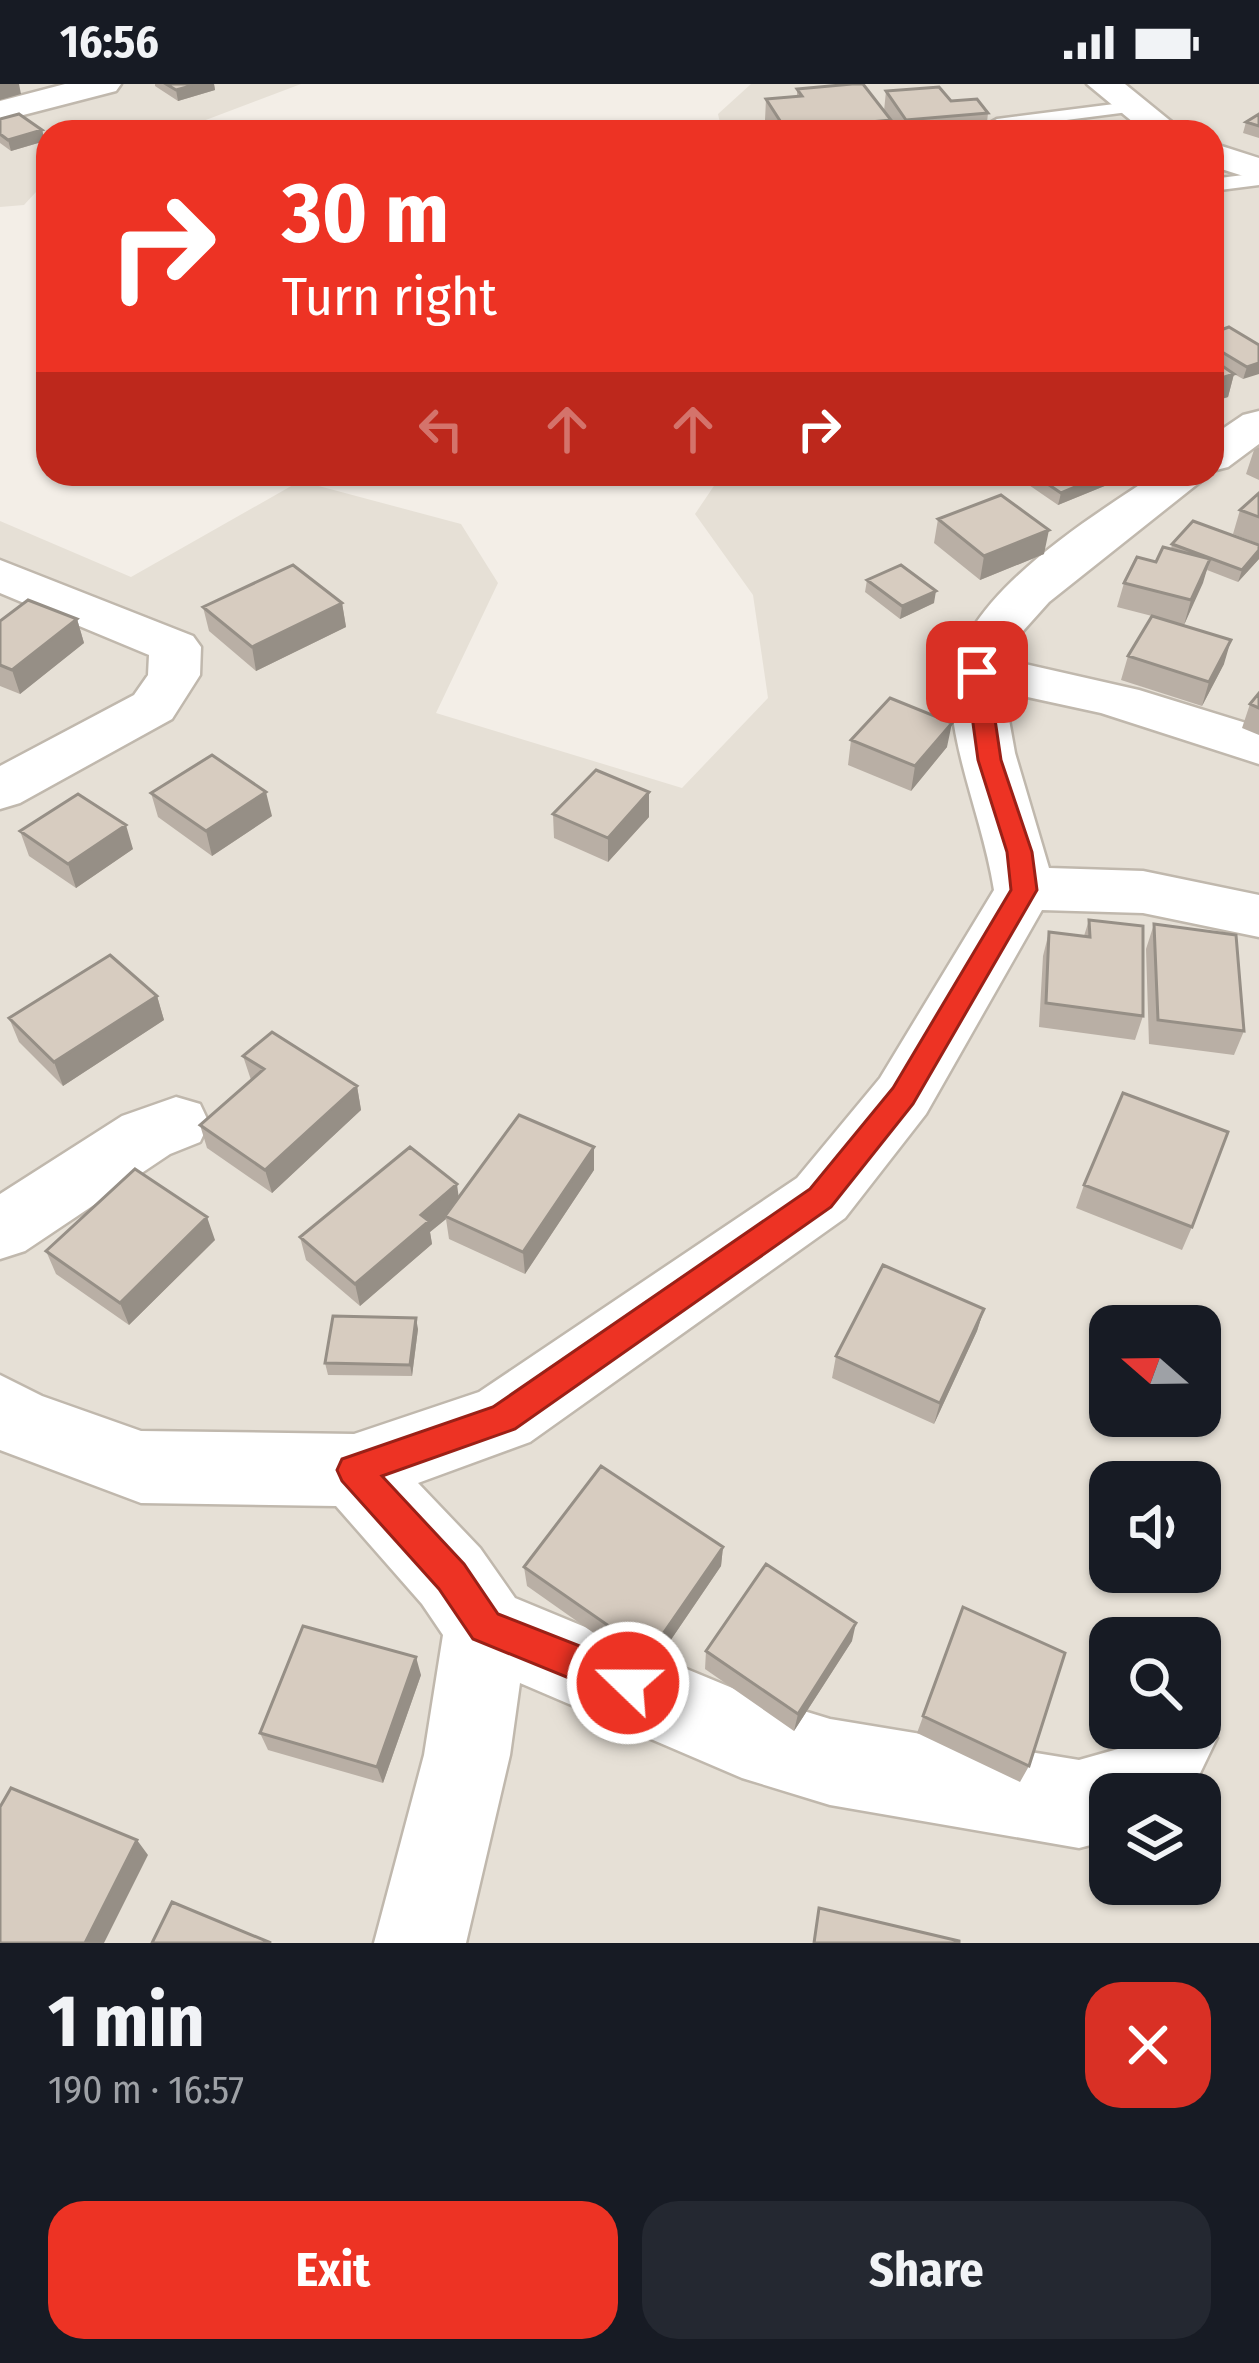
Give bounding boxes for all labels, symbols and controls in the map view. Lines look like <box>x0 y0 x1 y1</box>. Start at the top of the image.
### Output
text: 16:56 <box>60 15 159 69</box>
text: 30 m <box>282 163 449 264</box>
icon: right <box>84 168 240 324</box>
text: Turn right <box>282 265 497 329</box>
icon: left <box>408 396 474 462</box>
icon: ahead <box>534 396 600 462</box>
icon: ahead <box>660 396 726 462</box>
icon: right <box>786 396 852 462</box>
pin <box>926 621 1028 723</box>
icon: arrive <box>944 639 1010 705</box>
north arrow <box>1089 1305 1221 1437</box>
map controls <box>1089 1305 1221 1905</box>
button: sound <box>1089 1461 1221 1593</box>
button: search <box>1089 1617 1221 1749</box>
position arrow <box>565 1620 691 1746</box>
button: layers <box>1089 1773 1221 1905</box>
text: 1 min <box>48 1979 205 2065</box>
button: close <box>1085 1982 1211 2108</box>
text: 190 m · 16:57 <box>48 2067 244 2113</box>
button: Exit <box>48 2201 618 2339</box>
button: Share <box>642 2201 1211 2339</box>

